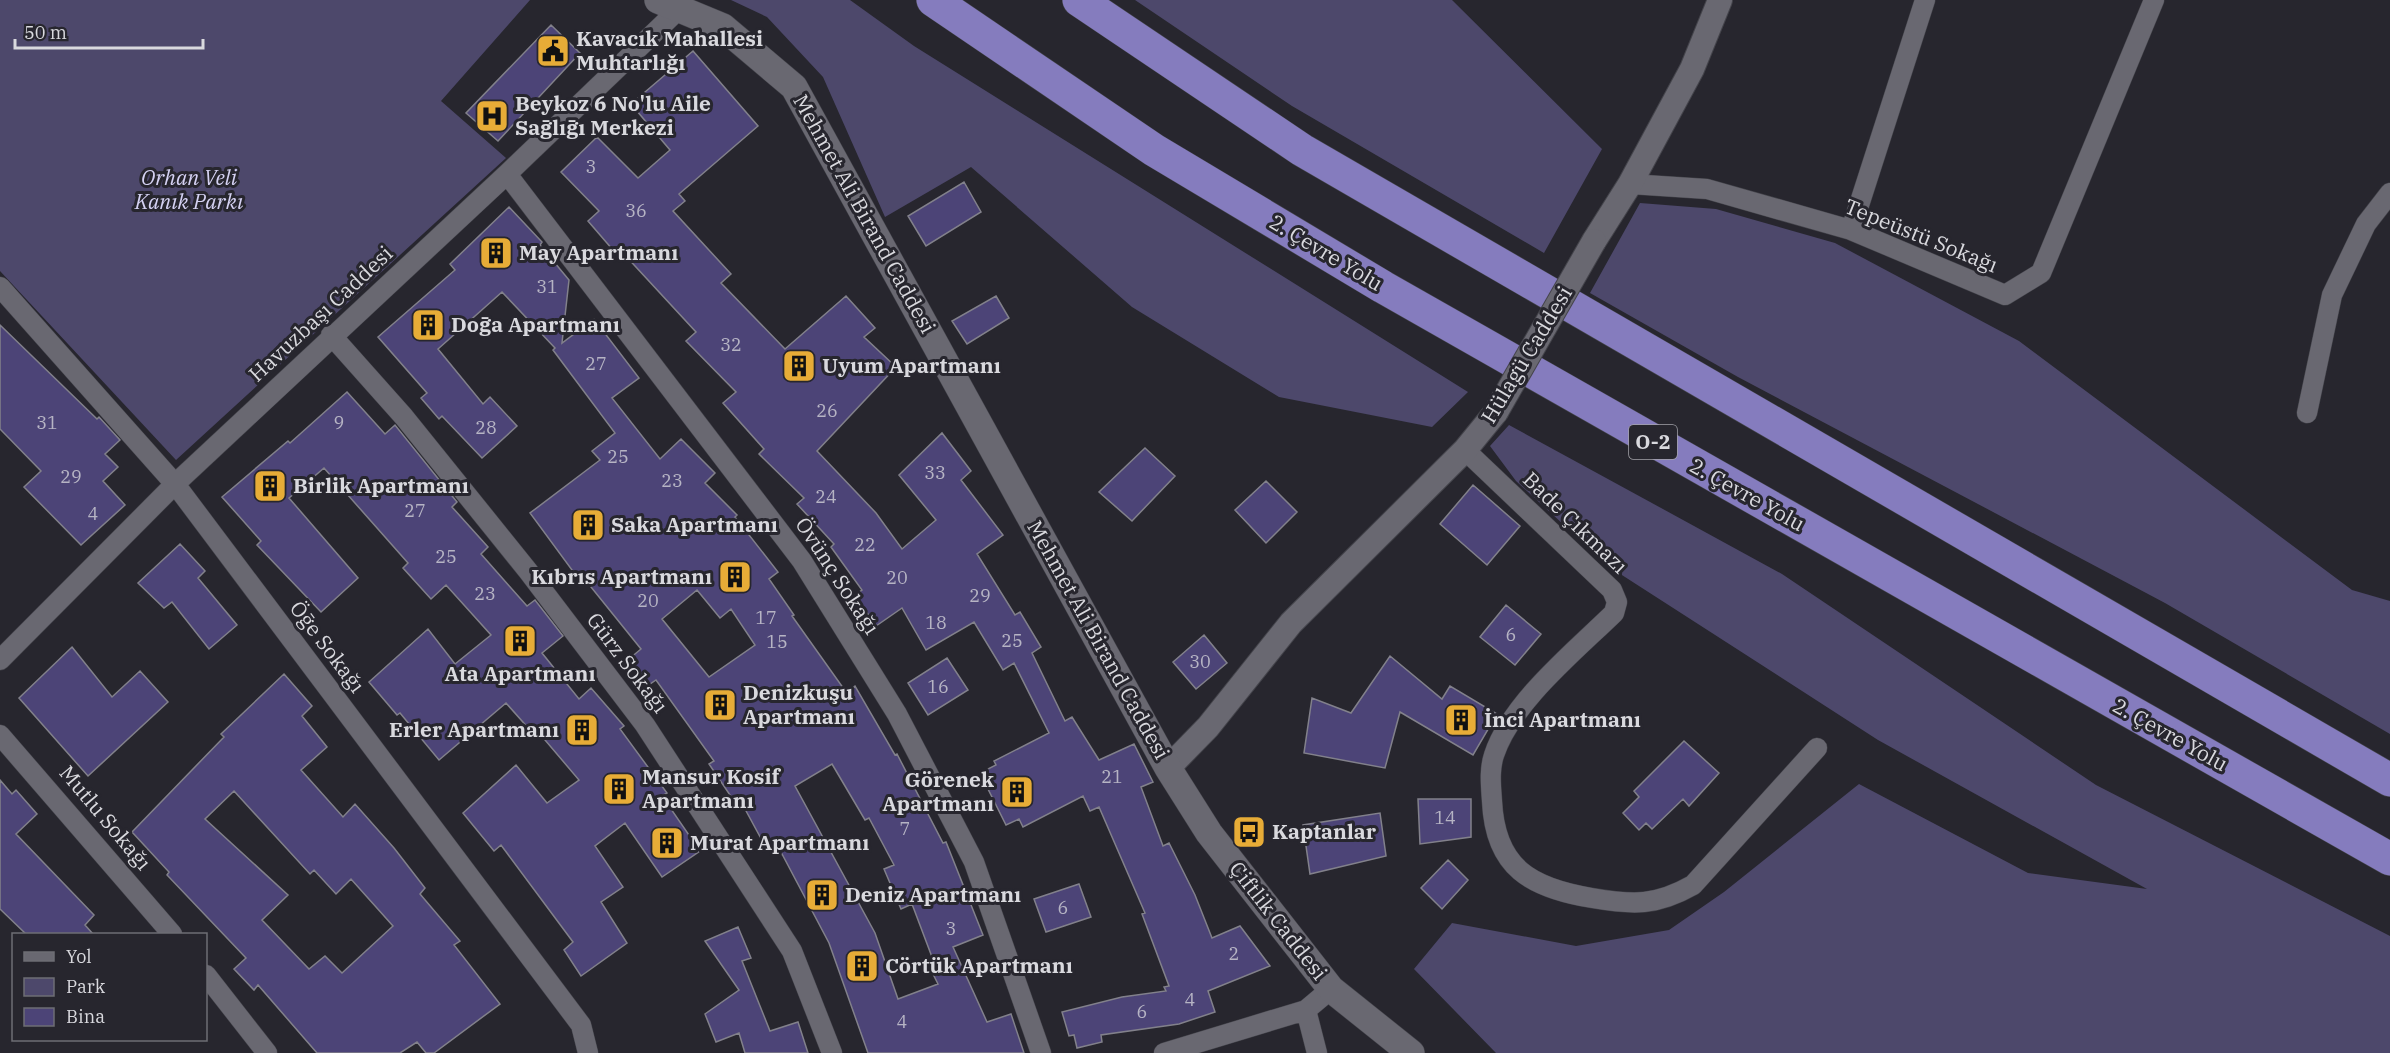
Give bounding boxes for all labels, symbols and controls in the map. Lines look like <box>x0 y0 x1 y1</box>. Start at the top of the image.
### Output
scale bar <box>15 12 202 50</box>
text: 50 m <box>24 21 67 44</box>
place label: Kavacık Mahallesi Muhtarlığı <box>576 24 763 76</box>
public building icon: Kavacık Mahallesi Muhtarlığı <box>535 33 571 69</box>
place label: Beykoz 6 No'lu Aile Saḡlıḡı Merkezi <box>515 89 711 141</box>
street label: Mehmet Ali Birand Caddesi <box>787 89 942 338</box>
hospital icon: Beykoz 6 No'lu Aile Saḡlıḡı Merkezi <box>474 98 510 134</box>
house number: 3 <box>586 155 596 178</box>
park label: Orhan Veli Kanık Parkı <box>134 163 244 215</box>
street label: Tepeüstü Sokağı <box>1841 192 2002 279</box>
house number: 36 <box>625 199 647 222</box>
street label: 2. Çevre Yolu <box>1265 207 1388 297</box>
building icon: May Apartmanı <box>478 235 514 271</box>
place label: May Apartmanı <box>519 238 678 266</box>
street label: Havuzbaşı Caddesi <box>242 239 398 387</box>
house number: 31 <box>536 275 558 298</box>
street label: Hülagü Caddesi <box>1474 281 1578 428</box>
building icon: Doḡa Apartmanı <box>410 307 446 343</box>
place label: Doḡa Apartmanı <box>451 310 620 338</box>
house number: 32 <box>720 333 742 356</box>
building icon: Uyum Apartmanı <box>781 348 817 384</box>
place label: Uyum Apartmanı <box>822 351 1001 379</box>
house number: 27 <box>585 352 607 375</box>
house number: 26 <box>816 399 838 422</box>
house number: 31 <box>36 411 58 434</box>
house number: 9 <box>334 411 344 434</box>
house number: 28 <box>475 416 497 439</box>
road number: O-2 <box>1629 425 1677 459</box>
house number: 25 <box>607 445 629 468</box>
street label: 2. Çevre Yolu <box>1685 451 1810 537</box>
house number: 33 <box>924 461 946 484</box>
house number: 29 <box>60 465 82 488</box>
street label: Bade Çıkmazı <box>1517 465 1634 579</box>
building icon: Birlik Apartmanı <box>252 468 288 504</box>
house number: 23 <box>661 469 683 492</box>
place label: Birlik Apartmanı <box>293 471 469 499</box>
house number: 24 <box>815 485 837 508</box>
house number: 27 <box>404 499 426 522</box>
house number: 4 <box>88 502 98 525</box>
building icon: Saka Apartmanı <box>570 507 606 543</box>
place label: Saka Apartmanı <box>611 510 778 538</box>
street label: Övünç Sokağı <box>789 511 886 639</box>
street label: Mehmet Ali Birand Caddesi <box>1021 515 1176 764</box>
house number: 22 <box>854 533 876 556</box>
house number: 25 <box>435 545 457 568</box>
building icon: Kıbrıs Apartmanı <box>717 559 753 595</box>
place label: Kıbrıs Apartmanı <box>531 562 712 590</box>
house number: 20 <box>886 566 908 589</box>
house number: 23 <box>474 582 496 605</box>
house number: 29 <box>969 584 991 607</box>
house number: 20 <box>637 589 659 612</box>
street label: Öḡe Sokağı <box>284 595 372 698</box>
street label: Gürz Sokağı <box>581 606 675 718</box>
house number: 17 <box>755 606 777 629</box>
house number: 18 <box>925 611 947 634</box>
building icon: Ata Apartmanı <box>502 623 538 659</box>
house number: 6 <box>1506 623 1516 646</box>
house number: 25 <box>1001 629 1023 652</box>
house number: 15 <box>766 630 788 653</box>
house number: 30 <box>1189 650 1211 673</box>
place label: Ata Apartmanı <box>445 659 595 687</box>
house number: 16 <box>927 675 949 698</box>
place label: Denizkuşu Apartmanı <box>743 678 855 730</box>
building icon: Denizkuşu Apartmanı <box>702 687 738 723</box>
street label: 2. Çevre Yolu <box>2108 691 2233 777</box>
building icon: İnci Apartmanı <box>1443 702 1479 738</box>
place label: İnci Apartmanı <box>1484 705 1641 733</box>
building icon: Erler Apartmanı <box>564 712 600 748</box>
place label: Erler Apartmanı <box>389 715 559 743</box>
street label: Mutlu Sokağı <box>54 759 158 876</box>
place label: Mansur Kosif Apartmanı <box>642 762 781 814</box>
place label: Görenek Apartmanı <box>882 765 994 817</box>
house number: 21 <box>1101 765 1123 788</box>
building icon: Mansur Kosif Apartmanı <box>601 771 637 807</box>
building icon: Görenek Apartmanı <box>999 774 1035 810</box>
house number: 14 <box>1434 806 1456 829</box>
bus stop icon: Kaptanlar <box>1231 814 1267 850</box>
house number: 7 <box>900 817 910 840</box>
place label: Kaptanlar <box>1272 817 1377 845</box>
building icon: Murat Apartmanı <box>649 825 685 861</box>
place label: Murat Apartmanı <box>690 828 869 856</box>
street label: Çiftlik Caddesi <box>1224 855 1334 986</box>
building icon: Deniz Apartmanı <box>804 877 840 913</box>
place label: Deniz Apartmanı <box>845 880 1021 908</box>
house number: 6 <box>1058 896 1068 919</box>
house number: 3 <box>946 917 956 940</box>
legend <box>12 933 207 1041</box>
house number: 2 <box>1229 942 1239 965</box>
text: Yol <box>66 945 92 968</box>
building icon: Cörtük Apartmanı <box>844 948 880 984</box>
place label: Cörtük Apartmanı <box>885 951 1073 979</box>
text: Park <box>66 975 106 998</box>
house number: 4 <box>1185 988 1195 1011</box>
house number: 6 <box>1137 1000 1147 1023</box>
text: Bina <box>66 1005 105 1028</box>
house number: 4 <box>897 1010 907 1033</box>

